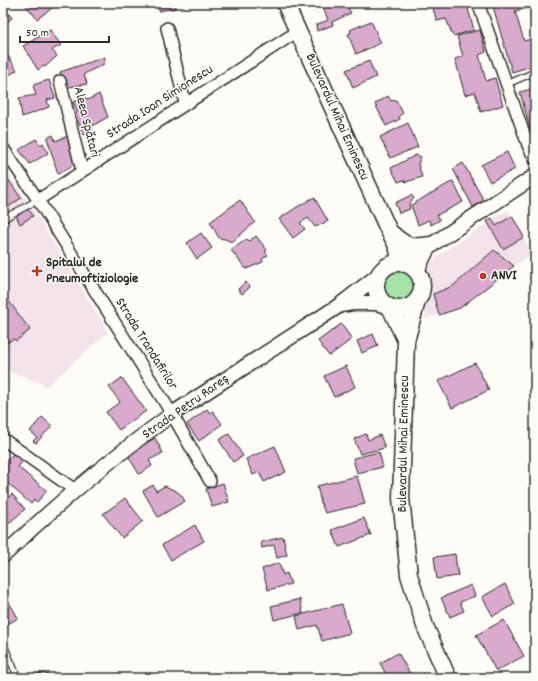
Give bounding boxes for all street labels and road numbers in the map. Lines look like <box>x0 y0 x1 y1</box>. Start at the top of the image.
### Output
street label: Bulevardul Mihai Eminescu <box>300 50 374 184</box>
street label: Strada Ioan Simionescu <box>103 60 217 144</box>
street label: Aleea Spătari <box>68 85 105 160</box>
street label: Strada Trandafirilor <box>110 294 183 395</box>
street label: Strada Petru Rareș <box>138 369 234 444</box>
street label: Bulevardul Mihai Eminescu <box>393 375 415 513</box>

